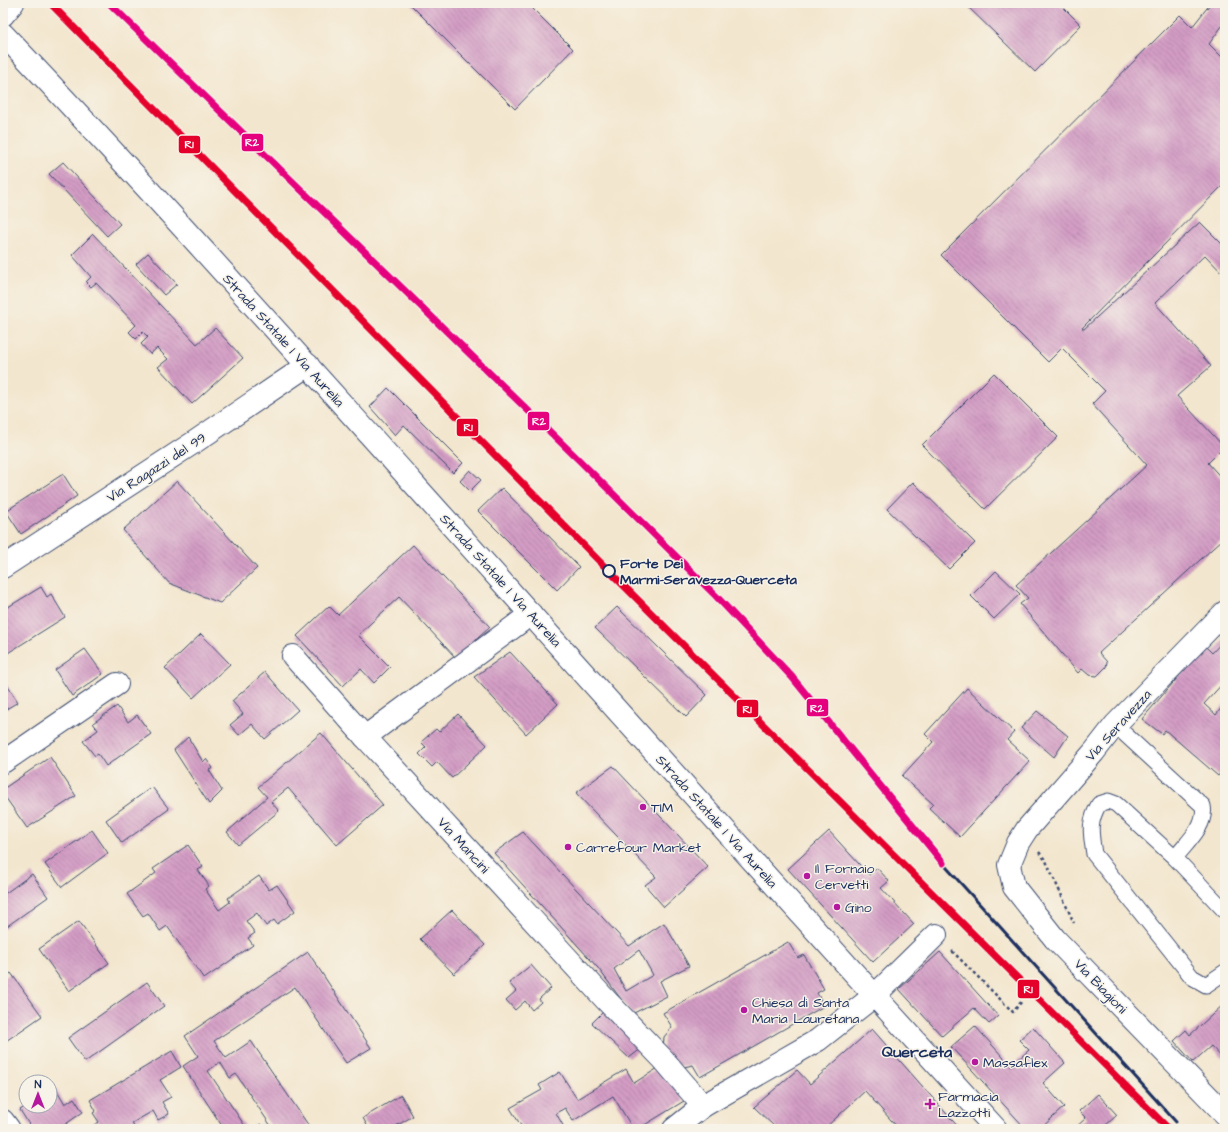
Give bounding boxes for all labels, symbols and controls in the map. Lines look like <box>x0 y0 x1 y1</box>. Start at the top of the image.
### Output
line badge: R2 <box>241 133 264 152</box>
line badge: R1 <box>178 135 201 154</box>
text: R2 <box>245 135 260 150</box>
text: R1 <box>184 137 194 152</box>
street label: Strada Statale 1 Via Aurelia <box>218 270 349 412</box>
line badge: R2 <box>527 411 550 431</box>
text: R2 <box>532 414 547 429</box>
line badge: R1 <box>456 418 479 437</box>
text: R1 <box>463 420 473 435</box>
street label: Via Ragazzi del 99 <box>103 428 210 508</box>
street label: Strada Statale 1 Via Aurelia <box>435 510 566 652</box>
place label: Forte Dei Marmi-Seravezza-Querceta <box>620 554 798 590</box>
marker: Forte Dei Marmi-Seravezza-Querceta <box>602 564 616 578</box>
street label: Via Seravezza <box>1081 685 1157 766</box>
line badge: R2 <box>806 698 829 717</box>
line badge: R1 <box>736 699 759 718</box>
text: R2 <box>810 701 825 716</box>
text: R1 <box>742 702 752 717</box>
street label: Strada Statale 1 Via Aurelia <box>651 751 782 893</box>
place label: TIM <box>651 798 674 818</box>
marker: TIM <box>638 802 648 812</box>
street label: Via Mancini <box>433 813 494 878</box>
place label: Carrefour Market <box>576 838 701 858</box>
marker: Carrefour Market <box>563 842 573 852</box>
place label: Il Fornaio Cervetti <box>815 859 874 895</box>
marker: Il Fornaio Cervetti <box>802 871 812 881</box>
place label: Gino <box>845 898 872 918</box>
marker: Gino <box>832 902 842 912</box>
street label: Via Biagioni <box>1069 955 1131 1019</box>
line badge: R1 <box>1017 979 1040 999</box>
text: R1 <box>1023 982 1033 997</box>
place label: Chiesa di Santa Maria Lauretana <box>752 993 859 1029</box>
marker: Chiesa di Santa Maria Lauretana <box>739 1005 749 1015</box>
district label: Querceta <box>882 1041 953 1063</box>
place label: Massaflex <box>983 1053 1048 1073</box>
marker: Massaflex <box>970 1057 980 1067</box>
north arrow <box>18 1074 58 1114</box>
text: N <box>35 1077 42 1092</box>
place label: Farmacia Lazzotti <box>938 1087 999 1123</box>
marker: Farmacia Lazzotti <box>925 1099 935 1109</box>

